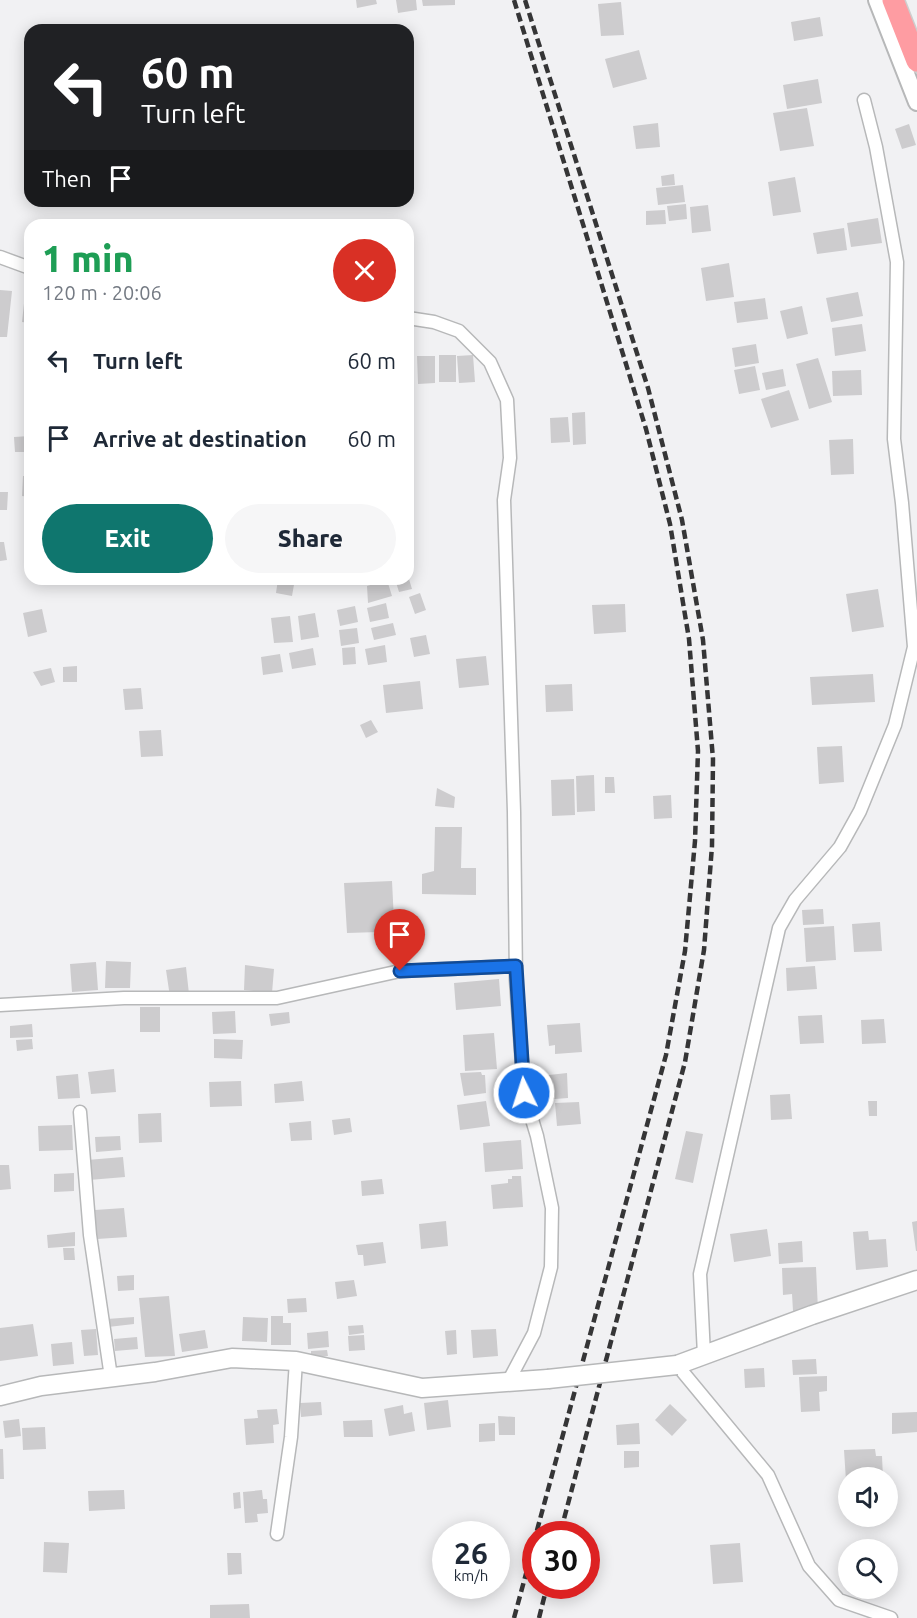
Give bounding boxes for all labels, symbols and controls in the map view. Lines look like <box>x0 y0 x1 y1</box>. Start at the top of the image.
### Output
icon: left <box>42 48 120 126</box>
text: 60 m <box>141 49 235 96</box>
text: Turn left <box>141 98 245 128</box>
icon: arrive <box>104 162 137 195</box>
text: Then <box>42 166 92 191</box>
text: 1 min <box>42 238 134 279</box>
button: close <box>333 239 396 302</box>
text: 120 m · 20:06 <box>42 281 162 304</box>
icon: left <box>42 344 75 377</box>
text: Turn left <box>93 348 183 373</box>
text: 60 m <box>347 348 396 373</box>
icon: arrive <box>42 422 75 455</box>
text: Arrive at destination <box>93 426 307 451</box>
text: 60 m <box>347 426 396 451</box>
button: Exit <box>42 504 213 573</box>
button: Share <box>225 504 396 573</box>
pin <box>374 909 425 971</box>
icon: arrive <box>383 918 416 951</box>
position arrow <box>492 1061 556 1125</box>
map controls <box>838 1467 898 1599</box>
button: sound <box>838 1467 898 1527</box>
speed limit sign: 30 <box>522 1521 600 1599</box>
text: 26 <box>454 1536 488 1570</box>
button: search <box>838 1539 898 1599</box>
text: km/h <box>454 1567 488 1584</box>

